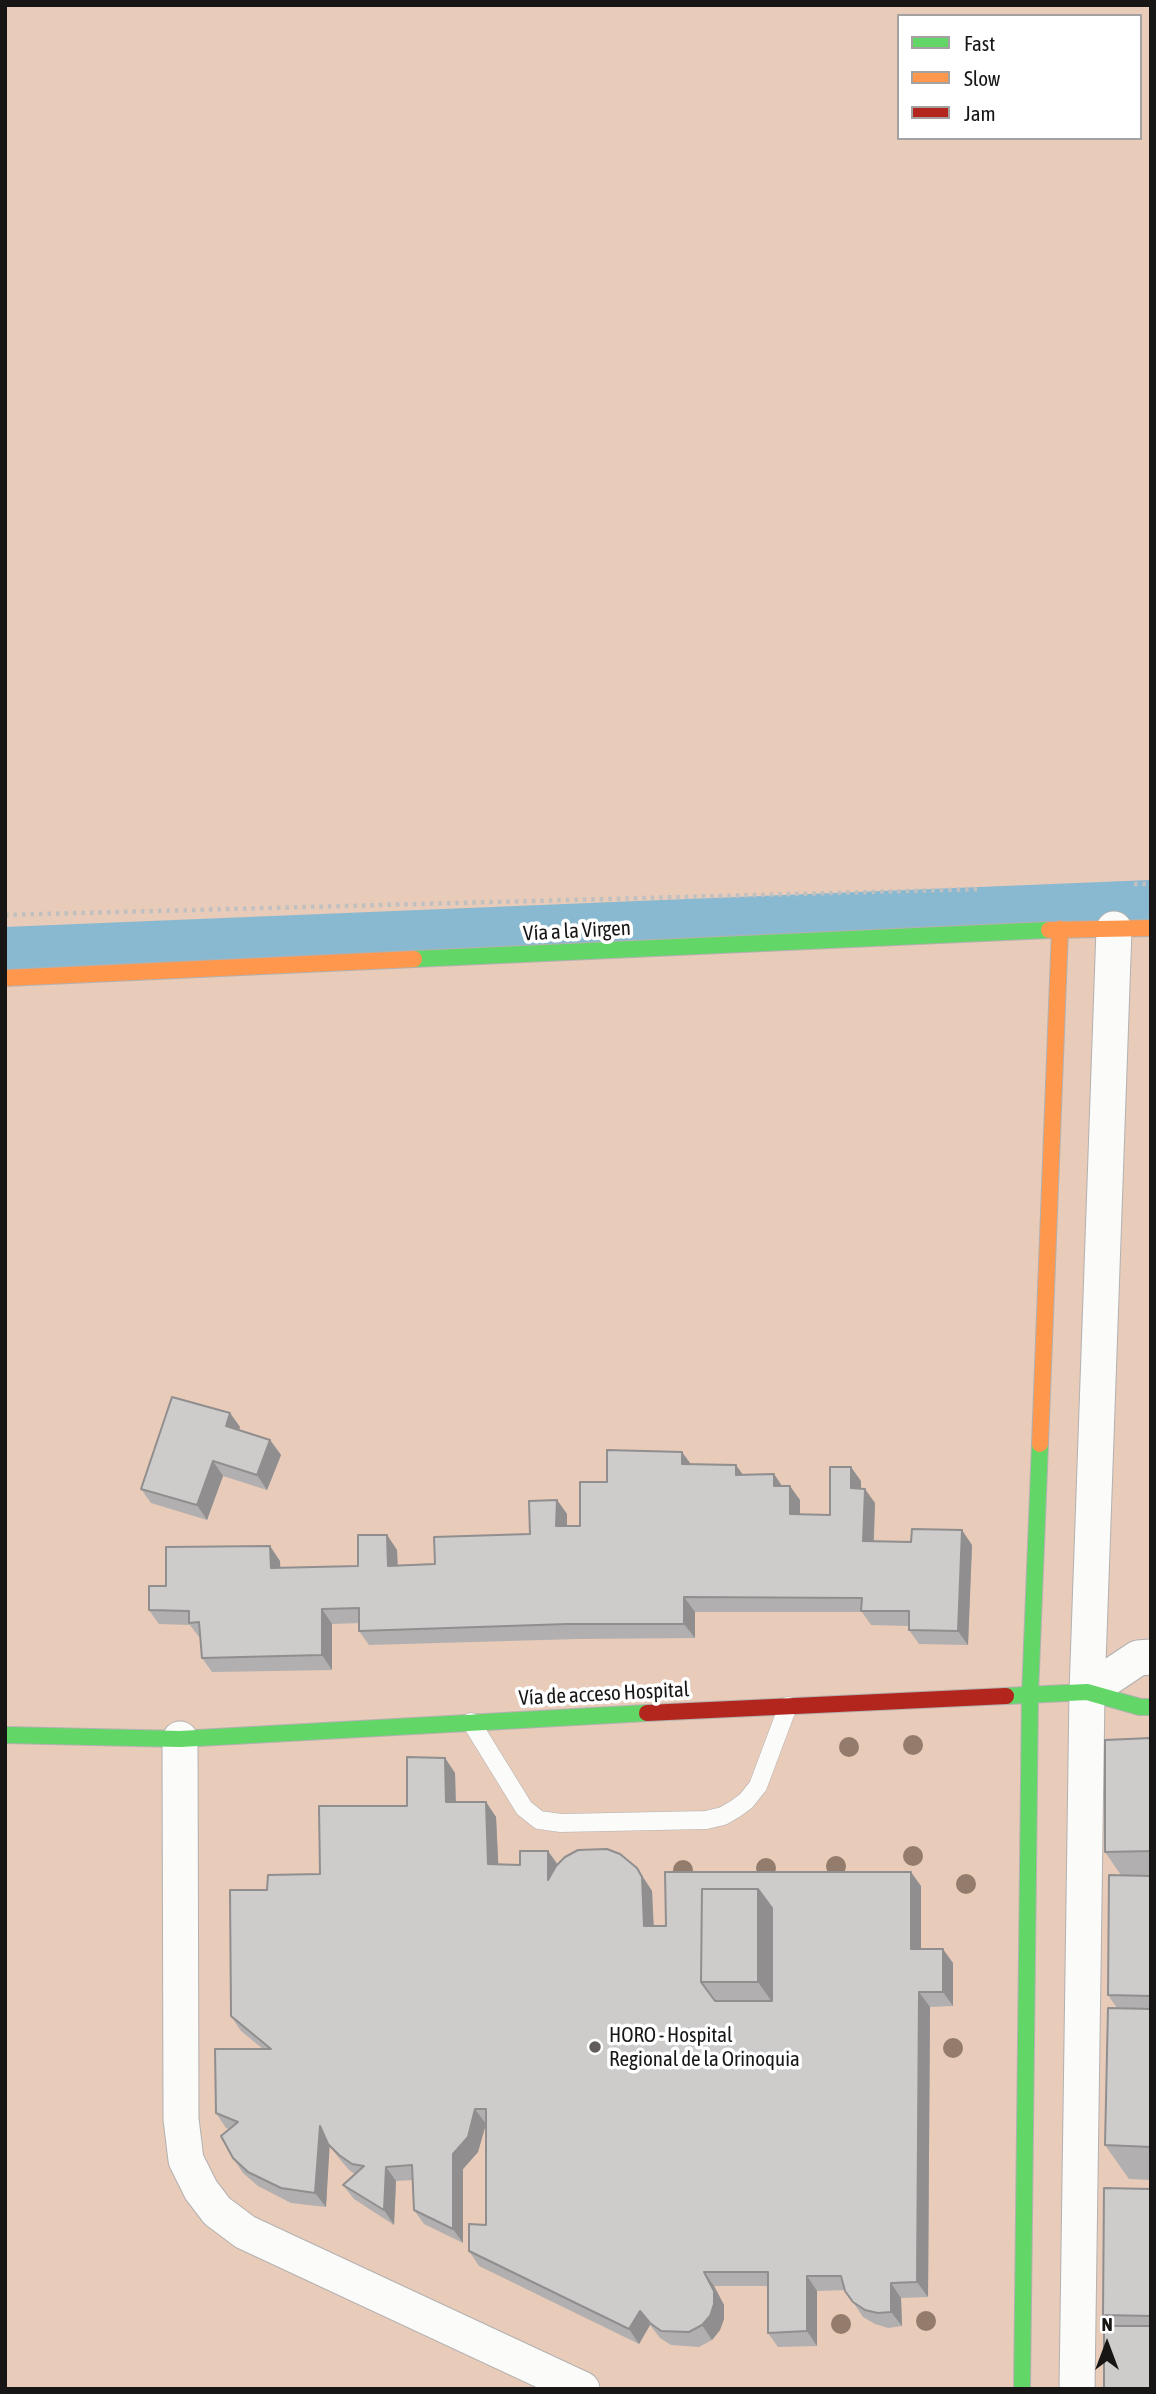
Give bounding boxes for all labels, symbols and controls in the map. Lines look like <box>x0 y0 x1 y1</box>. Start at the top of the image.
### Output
legend <box>897 14 1142 140</box>
text: Fast <box>964 31 995 55</box>
text: Slow <box>964 66 1000 90</box>
text: Jam <box>964 101 996 125</box>
street label: Vía a la Virgen <box>523 916 631 946</box>
street label: Vía de acceso Hospital <box>518 1677 690 1711</box>
place label: HORO - Hospital Regional de la Orinoquia <box>609 2022 800 2072</box>
marker: HORO - Hospital Regional de la Orinoquia <box>587 2039 603 2055</box>
north arrow <box>1072 2310 1142 2380</box>
text: N <box>1101 2313 1113 2335</box>

